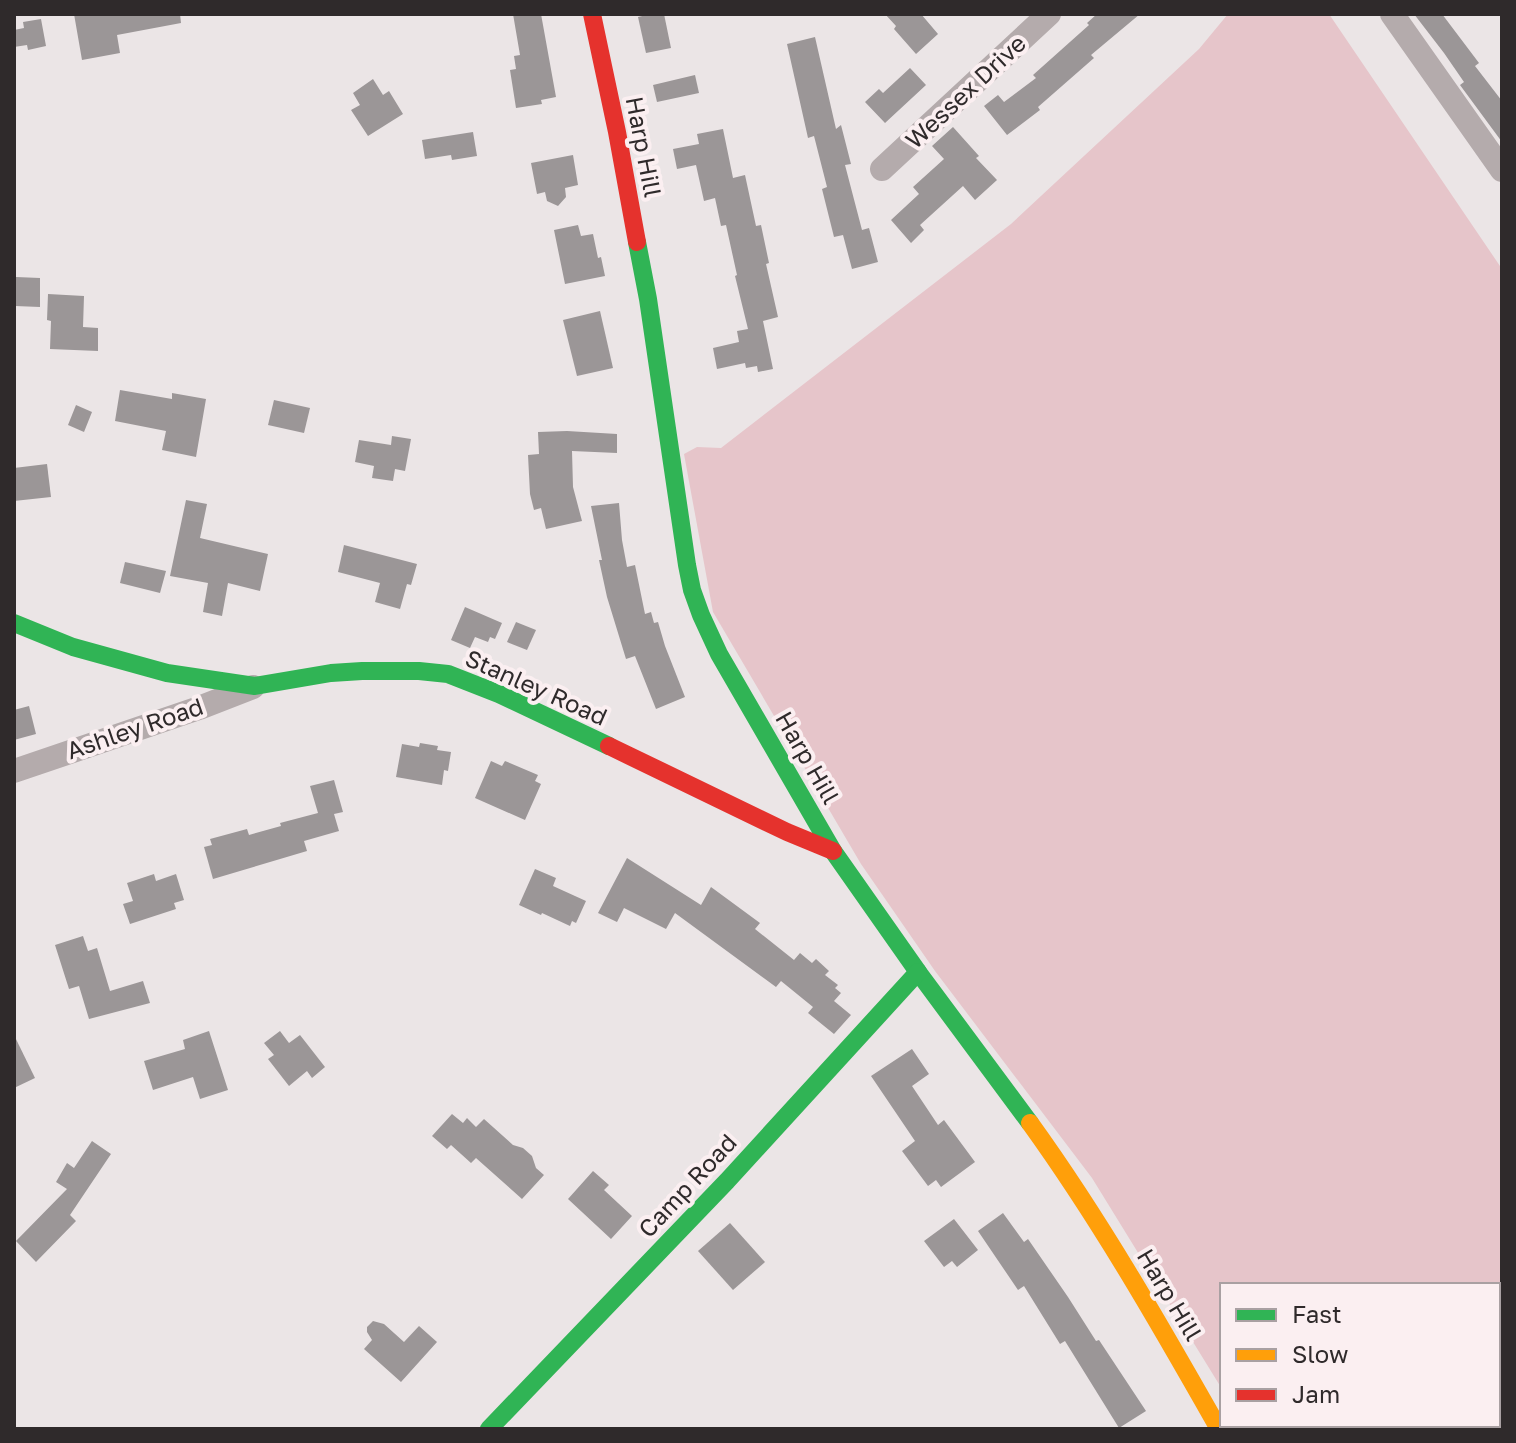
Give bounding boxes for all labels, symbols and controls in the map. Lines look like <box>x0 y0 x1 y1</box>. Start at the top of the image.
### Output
street label: Wessex Drive <box>899 28 1031 154</box>
street label: Harp Hill <box>621 94 668 200</box>
street label: Stanley Road <box>461 642 612 731</box>
street label: Ashley Road <box>62 691 207 764</box>
street label: Harp Hill <box>770 706 846 809</box>
street label: Camp Road <box>632 1127 742 1243</box>
street label: Harp Hill <box>1132 1243 1209 1345</box>
legend <box>1220 1283 1500 1427</box>
text: Fast <box>1292 1299 1342 1328</box>
text: Slow <box>1292 1339 1348 1368</box>
text: Jam <box>1292 1379 1340 1408</box>

